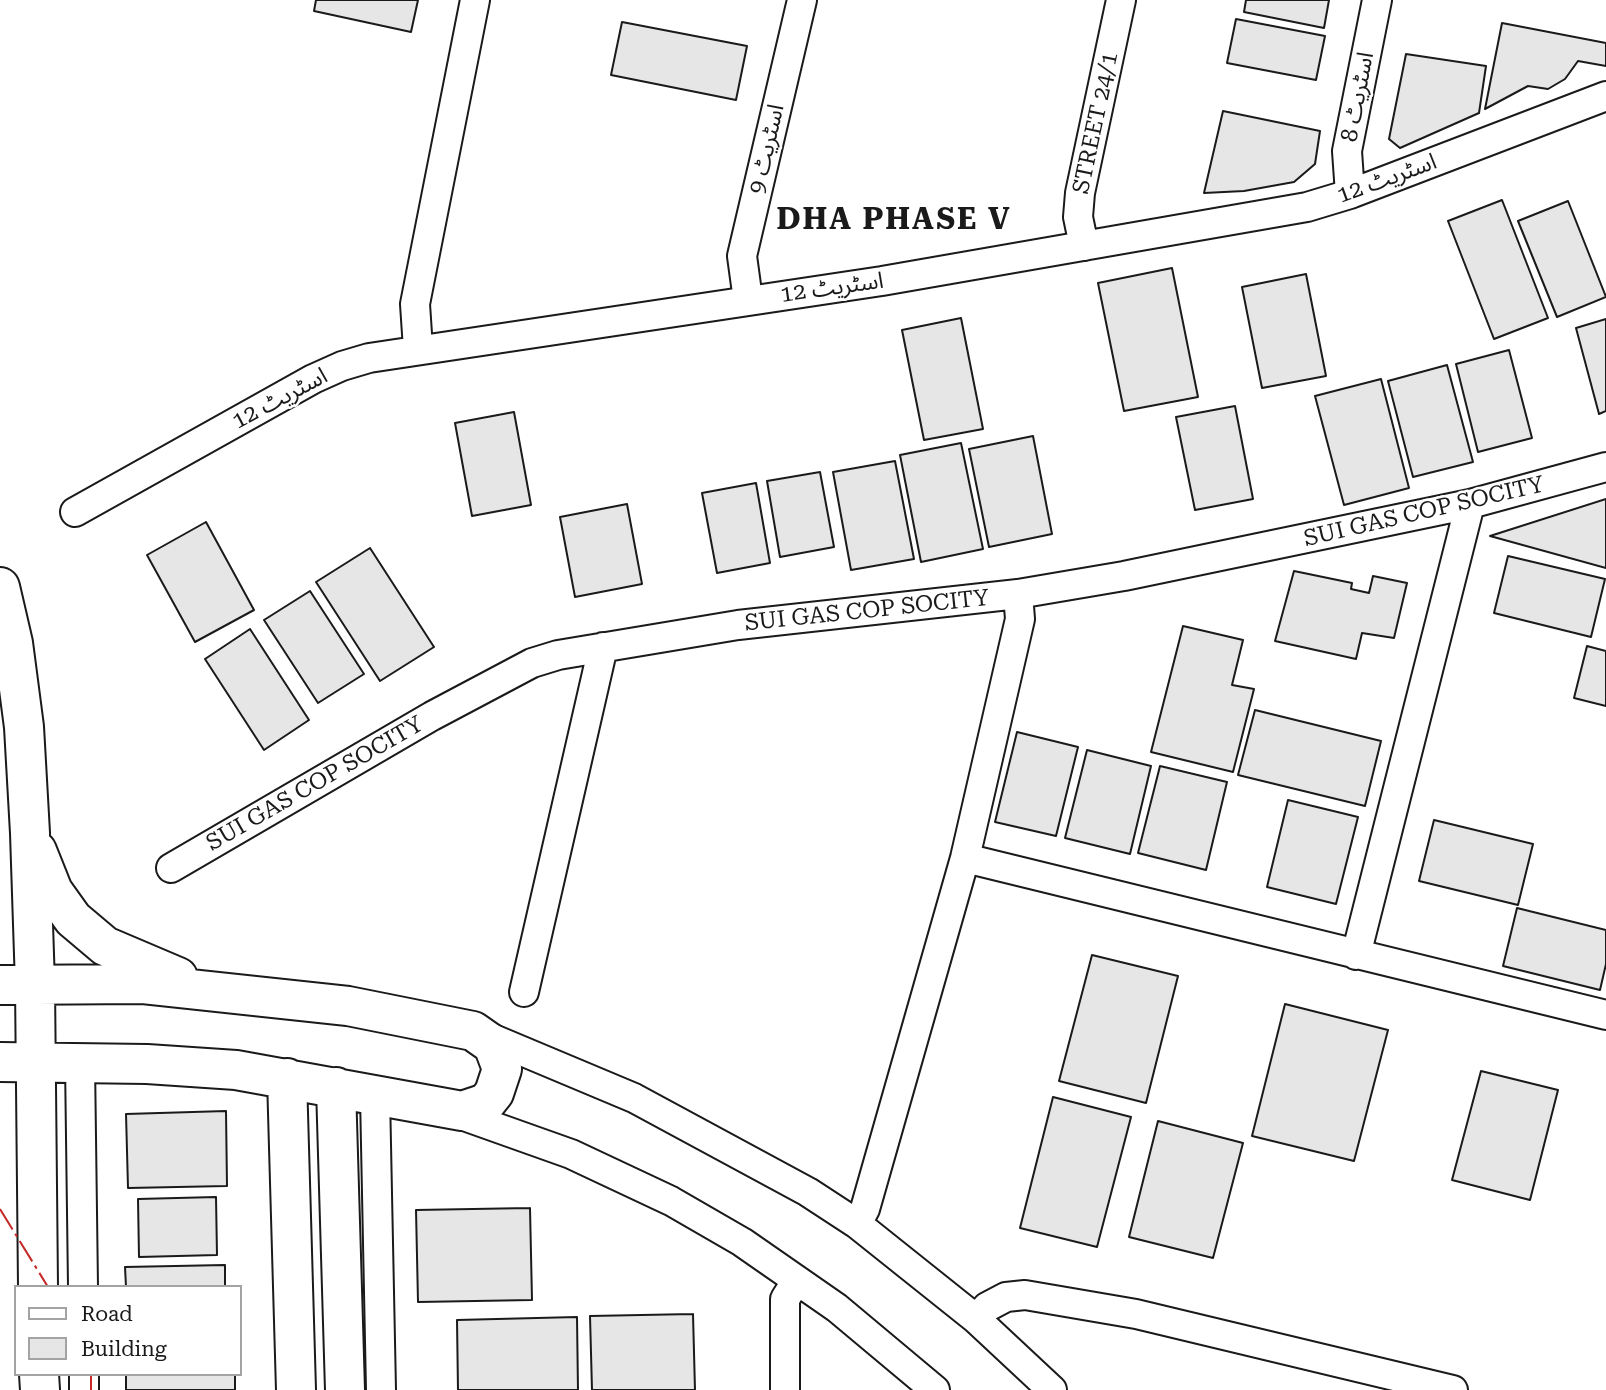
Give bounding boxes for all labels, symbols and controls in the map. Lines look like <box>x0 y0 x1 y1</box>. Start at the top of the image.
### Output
street label: STREET 24/1 <box>1068 50 1124 196</box>
street label: اسٹریٹ 8 <box>1336 50 1380 144</box>
street label: اسٹریٹ 9 <box>743 101 791 197</box>
street label: اسٹریٹ 12 <box>1333 148 1441 210</box>
district label: DHA PHASE V <box>778 202 1010 238</box>
street label: اسٹریٹ 12 <box>779 267 885 309</box>
street label: اسٹریٹ 12 <box>228 362 332 436</box>
street label: SUI GAS COP SOCITY <box>1301 471 1547 553</box>
street label: SUI GAS COP SOCITY <box>743 584 991 638</box>
street label: SUI GAS COP SOCITY <box>202 711 428 857</box>
legend <box>14 1285 242 1376</box>
text: Road <box>81 1302 133 1326</box>
text: Building <box>81 1337 167 1361</box>

